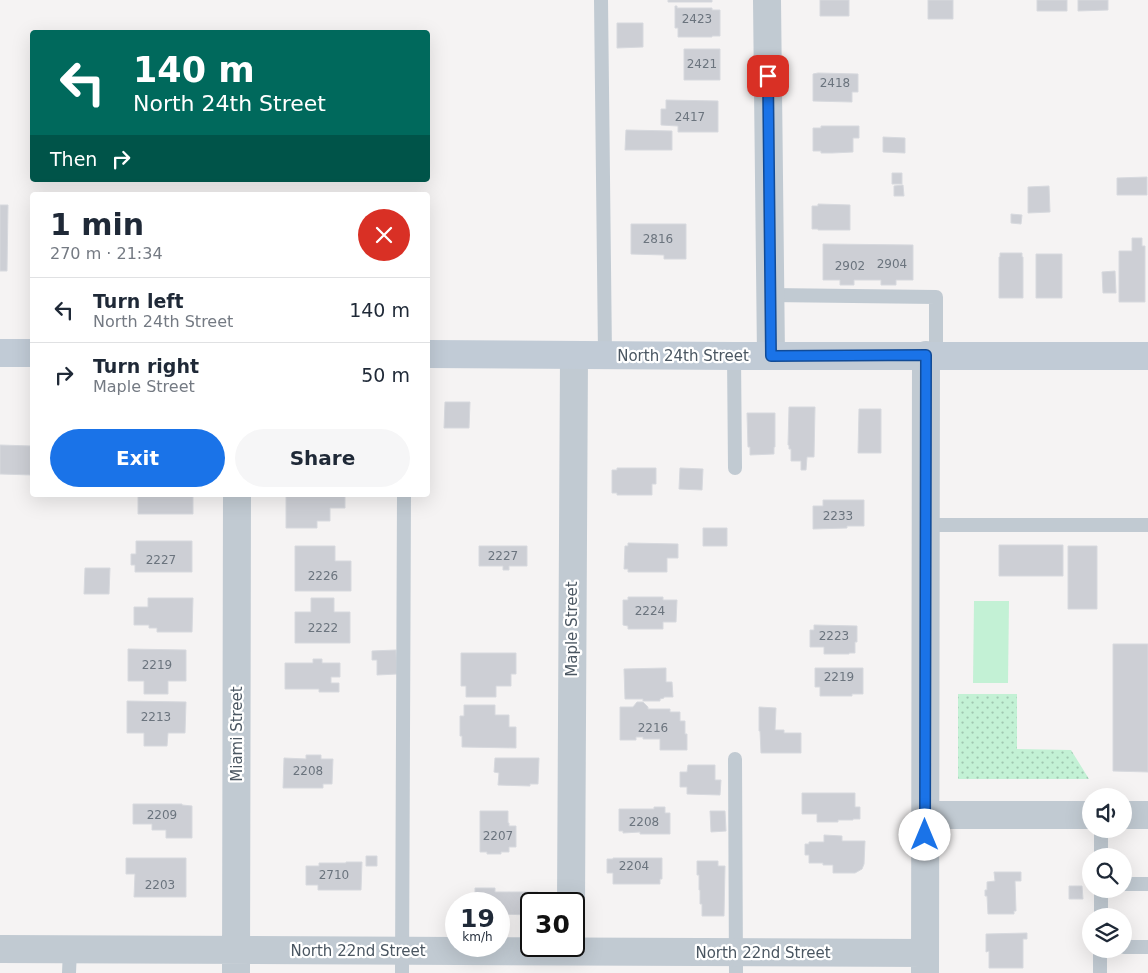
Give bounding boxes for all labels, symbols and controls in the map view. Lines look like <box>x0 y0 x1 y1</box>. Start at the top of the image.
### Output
house number: 2423 <box>682 12 712 26</box>
icon: left <box>50 50 115 115</box>
text: 140 m <box>133 50 255 90</box>
pin <box>747 55 789 97</box>
house number: 2421 <box>687 57 717 71</box>
icon: arrive <box>754 62 782 90</box>
house number: 2418 <box>820 76 850 90</box>
text: North 24th Street <box>133 91 326 116</box>
house number: 2417 <box>675 110 705 124</box>
icon: right <box>107 145 135 173</box>
text: Then <box>50 148 97 170</box>
text: 1 min <box>50 207 144 242</box>
button: close <box>358 209 410 261</box>
house number: 2816 <box>643 232 673 246</box>
text: 270 m · 21:34 <box>50 244 163 263</box>
house number: 2904 <box>877 257 907 271</box>
house number: 2902 <box>835 259 865 273</box>
text: Turn left <box>93 290 184 312</box>
icon: left <box>50 296 78 324</box>
text: 140 m <box>349 299 410 321</box>
text: North 24th Street <box>93 312 233 331</box>
street label: North 24th Street <box>617 347 749 365</box>
text: Turn right <box>93 355 199 377</box>
icon: right <box>50 361 78 389</box>
text: 50 m <box>361 364 410 386</box>
text: Maple Street <box>93 377 195 396</box>
button: Exit <box>50 429 225 487</box>
button: Share <box>235 429 410 487</box>
house number: 2233 <box>823 509 853 523</box>
house number: 2227 <box>488 549 518 563</box>
house number: 2227 <box>146 553 176 567</box>
house number: 2226 <box>308 569 338 583</box>
street label: Maple Street <box>563 581 581 677</box>
house number: 2224 <box>635 604 665 618</box>
house number: 2222 <box>308 621 338 635</box>
house number: 2223 <box>819 629 849 643</box>
house number: 2219 <box>142 658 172 672</box>
house number: 2219 <box>824 670 854 684</box>
street label: Miami Street <box>228 686 246 782</box>
house number: 2213 <box>141 710 171 724</box>
house number: 2216 <box>638 721 668 735</box>
house number: 2208 <box>293 764 323 778</box>
map controls <box>1082 788 1132 958</box>
button: sound <box>1082 788 1132 838</box>
house number: 2209 <box>147 808 177 822</box>
position arrow <box>898 808 950 860</box>
house number: 2208 <box>629 815 659 829</box>
house number: 2207 <box>483 829 513 843</box>
button: search <box>1082 848 1132 898</box>
house number: 2204 <box>619 859 649 873</box>
house number: 2710 <box>319 868 349 882</box>
house number: 2203 <box>145 878 175 892</box>
speed limit sign: 30 <box>520 892 585 957</box>
text: 19 <box>460 904 495 933</box>
button: layers <box>1082 908 1132 958</box>
text: km/h <box>462 930 493 944</box>
street label: North 22nd Street <box>290 942 426 960</box>
street label: North 22nd Street <box>695 944 831 962</box>

